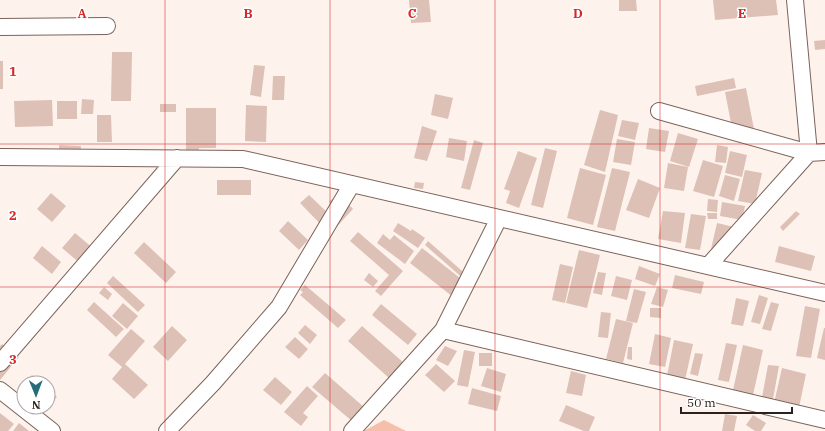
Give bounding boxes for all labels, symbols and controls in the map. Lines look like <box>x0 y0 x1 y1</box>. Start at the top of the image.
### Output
text: A <box>77 5 87 22</box>
text: B <box>243 5 253 22</box>
text: C <box>408 5 417 22</box>
text: D <box>573 5 583 22</box>
text: E <box>738 5 746 22</box>
text: 1 <box>9 63 17 80</box>
text: 2 <box>9 207 17 224</box>
text: 3 <box>9 351 17 368</box>
north arrow <box>16 375 56 415</box>
scale bar <box>681 389 792 415</box>
text: 50 m <box>687 395 716 410</box>
text: N <box>31 398 41 412</box>

